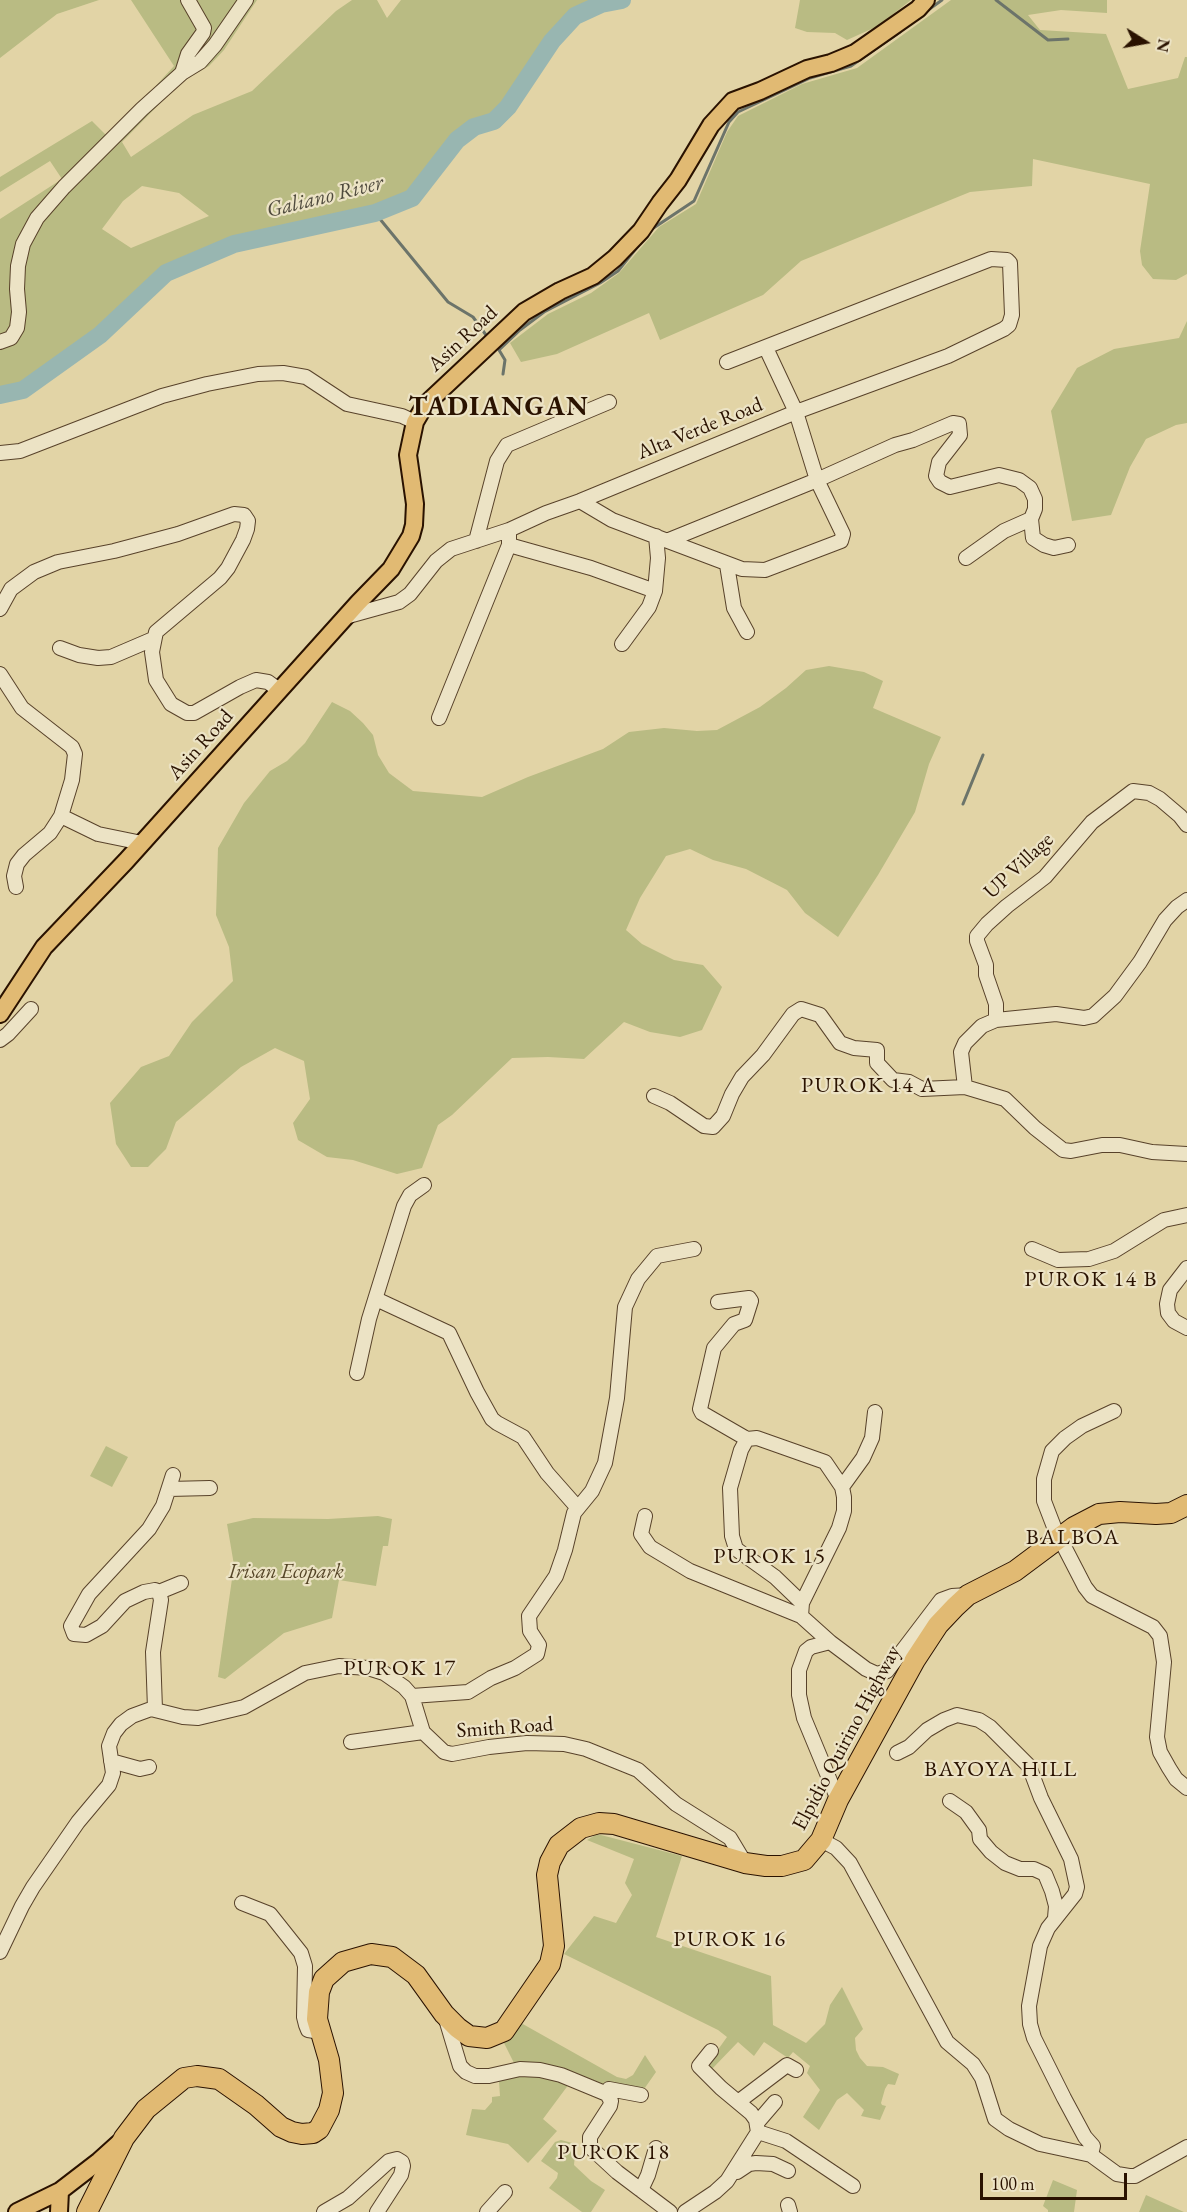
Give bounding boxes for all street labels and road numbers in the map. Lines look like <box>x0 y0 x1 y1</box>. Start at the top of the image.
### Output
street label: Asin Road <box>423 301 503 377</box>
street label: Alta Verde Road <box>634 392 766 466</box>
street label: Asin Road <box>163 705 239 785</box>
street label: UP Village <box>979 827 1059 905</box>
street label: Elpidio Quirino Highway <box>787 1641 907 1835</box>
street label: Smith Road <box>456 1712 554 1744</box>

